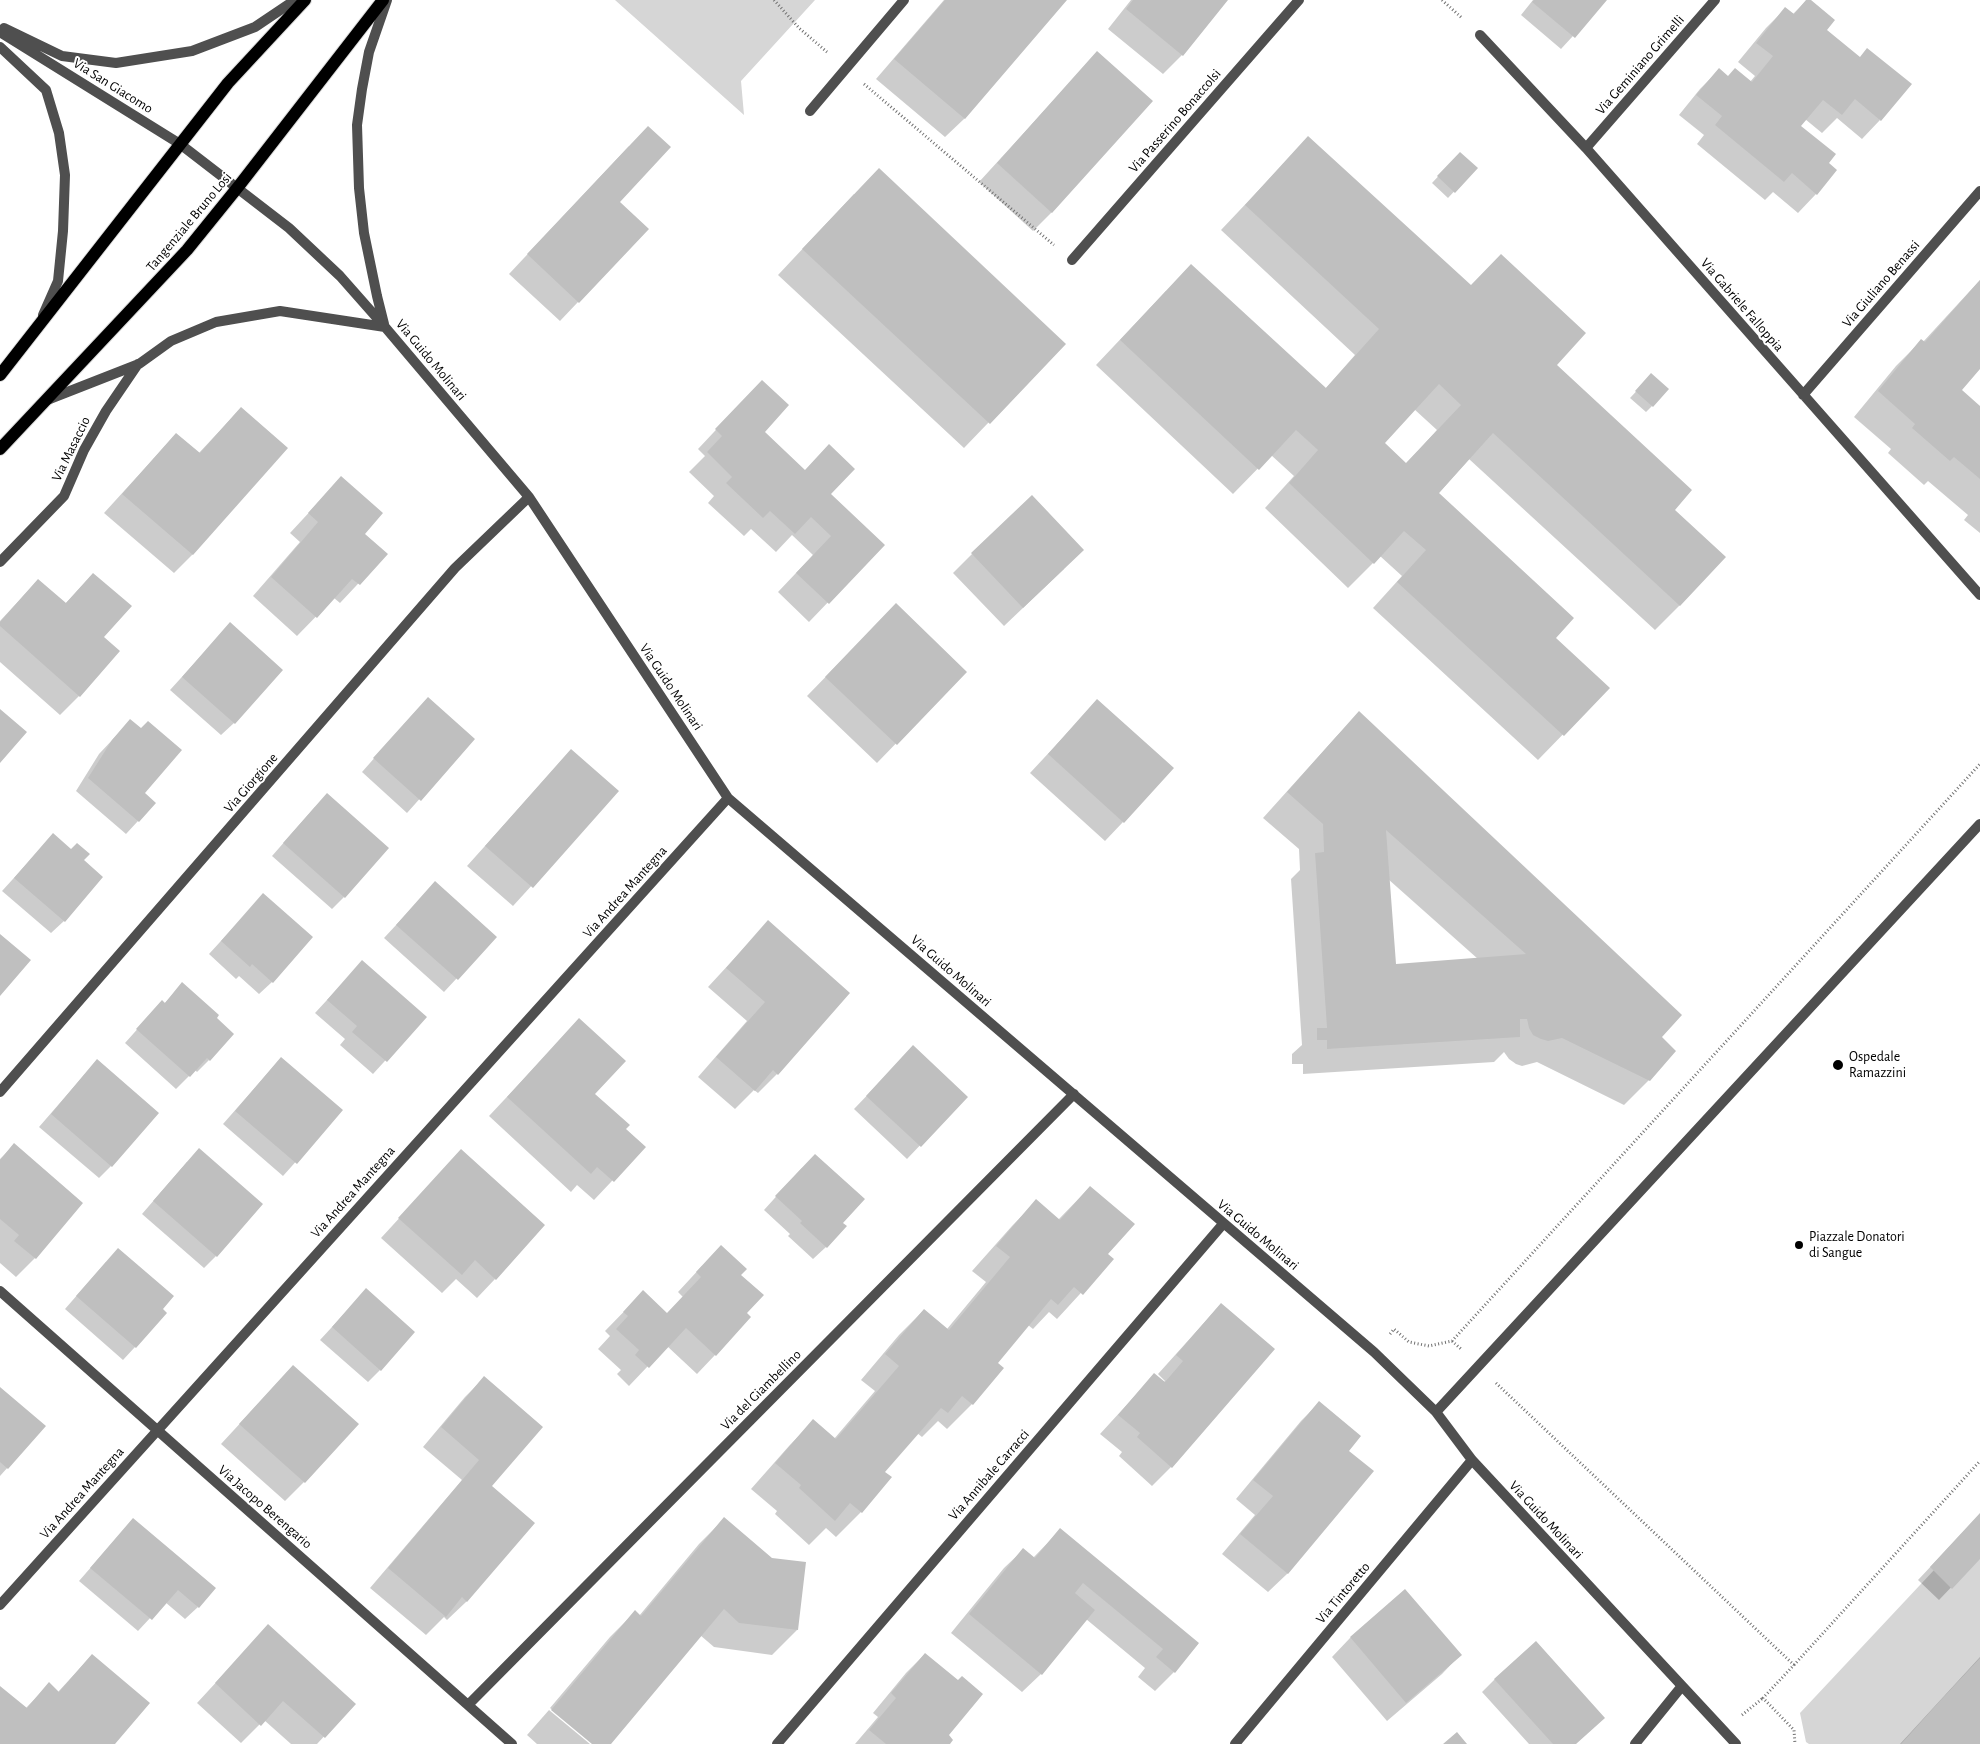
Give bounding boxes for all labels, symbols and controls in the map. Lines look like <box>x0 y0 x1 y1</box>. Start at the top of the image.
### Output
street label: Via Geminiano Grimelli <box>1592 12 1688 118</box>
street label: Via San Giacomo <box>70 55 156 117</box>
street label: Via Passerino Bonaccolsi <box>1125 66 1225 176</box>
street label: Tangenziale Bruno Losi <box>143 169 235 275</box>
street label: Via Giuliano Benassi <box>1839 237 1923 331</box>
street label: Via Gabriele Falloppia <box>1697 255 1787 355</box>
street label: Via Guido Molinari <box>392 316 470 404</box>
street label: Via Masaccio <box>48 414 94 484</box>
street label: Via Guido Molinari <box>636 640 706 734</box>
street label: Via Giorgione <box>220 750 282 816</box>
street label: Via Andrea Mantegna <box>579 843 671 941</box>
street label: Via Guido Molinari <box>907 931 995 1011</box>
place label: Ospedale Ramazzini <box>1849 1049 1906 1082</box>
marker: Ospedale Ramazzini <box>1831 1058 1845 1072</box>
street label: Via Andrea Mantegna <box>307 1143 399 1241</box>
street label: Via Guido Molinari <box>1214 1196 1302 1274</box>
place label: Piazzale Donatori di Sangue <box>1809 1229 1905 1262</box>
marker: Piazzale Donatori di Sangue <box>1793 1239 1805 1251</box>
street label: Via del Giambellino <box>717 1346 805 1434</box>
street label: Via Annibale Carracci <box>945 1426 1033 1524</box>
street label: Via Andrea Mantegna <box>36 1444 128 1542</box>
street label: Via Jacopo Berengario <box>215 1462 315 1552</box>
street label: Via Guido Molinari <box>1505 1477 1587 1563</box>
street label: Via Tintoretto <box>1312 1559 1374 1627</box>

